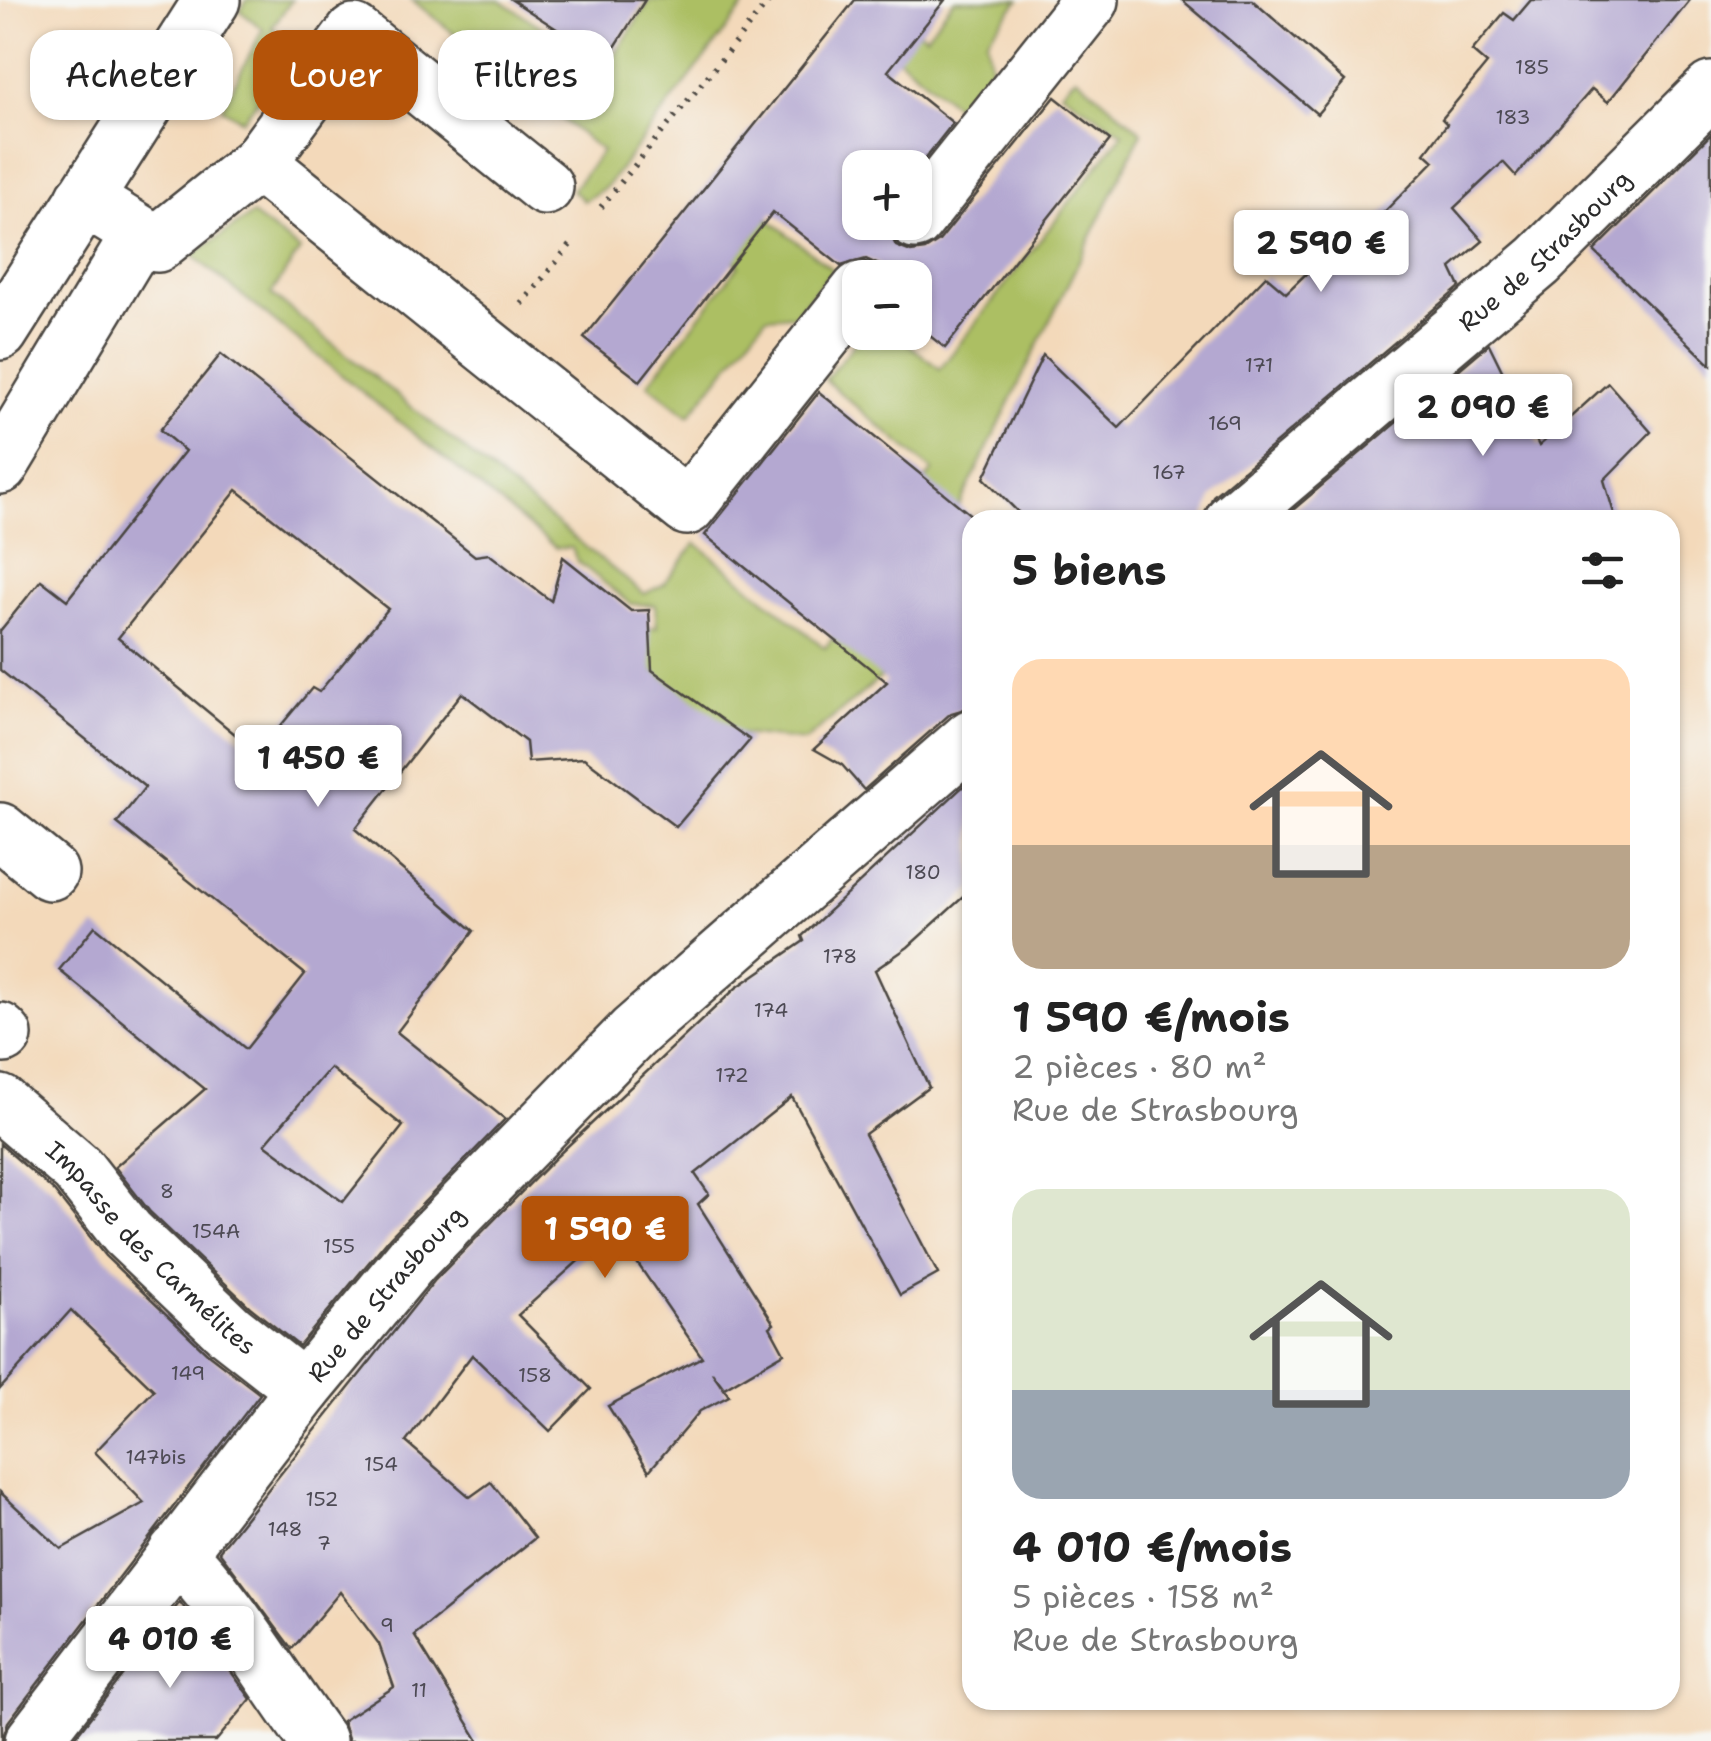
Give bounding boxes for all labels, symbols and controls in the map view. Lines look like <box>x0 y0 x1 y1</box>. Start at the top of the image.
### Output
chip: Acheter <box>30 30 233 120</box>
chip: Louer <box>253 30 418 120</box>
chip: Filtres <box>438 30 614 120</box>
house number: 185 <box>1515 54 1549 80</box>
house number: 183 <box>1496 104 1530 130</box>
map controls <box>842 150 932 350</box>
button: + <box>842 150 932 240</box>
street label: Rue de Strasbourg <box>1451 162 1638 339</box>
pin: 2 590 € <box>1229 210 1413 295</box>
text: 2 590 € <box>1256 221 1386 264</box>
button: − <box>842 260 932 350</box>
house number: 171 <box>1245 352 1273 378</box>
pin: 2 090 € <box>1391 374 1575 459</box>
text: 2 090 € <box>1416 385 1550 428</box>
house number: 169 <box>1208 410 1242 436</box>
house number: 167 <box>1152 459 1186 485</box>
text: 5 biens <box>1012 542 1167 598</box>
icon: filters <box>1575 543 1630 598</box>
icon: home <box>1231 724 1411 904</box>
pin: 1 450 € <box>226 725 410 810</box>
text: 1 450 € <box>257 736 379 779</box>
house number: 180 <box>905 859 941 885</box>
house number: 178 <box>823 943 857 969</box>
text: 1 590 €/mois <box>1012 989 1290 1045</box>
house number: 174 <box>754 997 788 1023</box>
text: 2 pièces · 80 m² <box>1012 1045 1267 1088</box>
house number: 172 <box>715 1062 749 1088</box>
text: Rue de Strasbourg <box>1012 1088 1299 1131</box>
street label: Impasse des Carmélites <box>39 1133 264 1363</box>
house number: 8 <box>160 1178 174 1204</box>
pin: 1 590 € <box>513 1196 697 1281</box>
street label: Rue de Strasbourg <box>300 1198 472 1389</box>
text: 1 590 € <box>544 1207 666 1250</box>
house number: 154A <box>192 1218 240 1244</box>
house number: 155 <box>323 1233 355 1259</box>
icon: home <box>1231 1254 1411 1434</box>
house number: 149 <box>171 1360 205 1386</box>
house number: 158 <box>518 1362 552 1388</box>
house number: 147bis <box>126 1444 186 1470</box>
house number: 154 <box>364 1451 398 1477</box>
house number: 152 <box>305 1486 339 1512</box>
house number: 148 <box>268 1516 302 1542</box>
text: 4 010 €/mois <box>1012 1519 1292 1575</box>
house number: 7 <box>317 1530 331 1556</box>
text: 5 pièces · 158 m² <box>1012 1575 1274 1618</box>
pin: 4 010 € <box>78 1606 262 1691</box>
house number: 9 <box>380 1612 394 1638</box>
text: 4 010 € <box>108 1617 232 1660</box>
text: Rue de Strasbourg <box>1012 1618 1299 1661</box>
house number: 11 <box>411 1677 427 1703</box>

